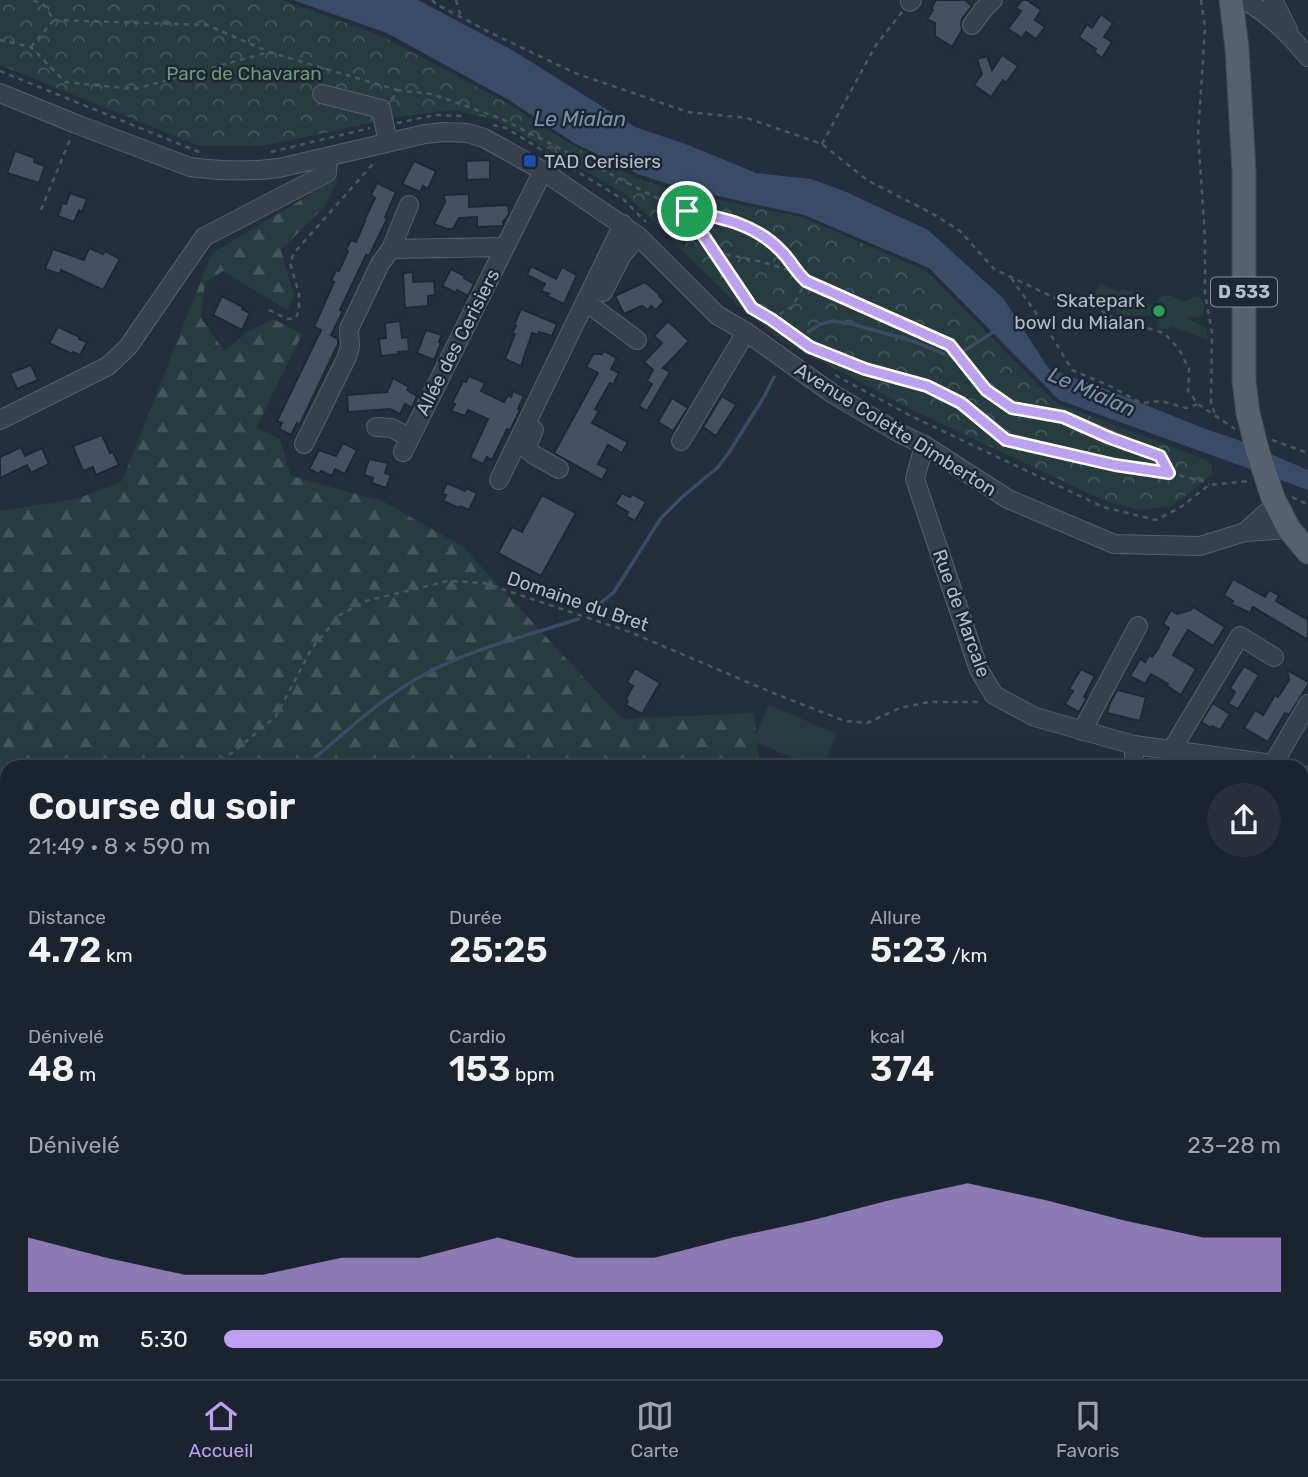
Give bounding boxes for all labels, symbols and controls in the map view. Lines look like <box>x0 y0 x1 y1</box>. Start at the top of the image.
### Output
park label: Parc de Chavaran <box>166 62 322 85</box>
water label: Le Mialan <box>534 106 626 131</box>
place label: TAD Cerisiers <box>544 150 661 173</box>
marker: TAD Cerisiers <box>522 153 538 169</box>
pin <box>657 181 717 241</box>
icon: arrive <box>668 192 706 230</box>
street label: Allée des Cerisiers <box>411 265 504 419</box>
road number: D 533 <box>1211 278 1277 306</box>
place label: Skatepark bowl du Mialan <box>1014 289 1145 334</box>
marker: Skatepark bowl du Mialan <box>1151 303 1167 319</box>
street label: Avenue Colette Dimberton <box>791 358 1001 501</box>
water label: Le Mialan <box>1045 361 1140 422</box>
street label: Rue de Marcale <box>928 546 995 680</box>
street label: Domaine du Bret <box>504 567 652 637</box>
text: Course du soir <box>28 783 295 829</box>
button: share <box>1207 783 1281 857</box>
text: 21:49 · 8 × 590 m <box>28 832 211 860</box>
text: Distance <box>28 906 106 929</box>
text: Durée <box>449 906 502 929</box>
text: Allure <box>870 906 921 929</box>
text: 4.72 <box>28 929 101 971</box>
text: 25:25 <box>449 929 548 971</box>
text: 5:23 <box>870 929 947 971</box>
text: km <box>101 944 133 967</box>
text: /km <box>947 944 987 967</box>
text: Dénivelé <box>28 1025 104 1048</box>
text: Cardio <box>449 1025 506 1048</box>
text: kcal <box>870 1025 905 1048</box>
text: 48 <box>28 1048 75 1090</box>
text: 153 <box>449 1048 510 1090</box>
text: 374 <box>870 1048 934 1090</box>
text: m <box>75 1063 96 1086</box>
text: bpm <box>510 1063 555 1086</box>
text: Dénivelé <box>28 1131 120 1159</box>
text: 23–28 m <box>1187 1131 1281 1159</box>
text: 590 m <box>28 1325 99 1353</box>
text: 5:30 <box>140 1325 188 1353</box>
tab: Accueil <box>189 1397 253 1462</box>
tab: Carte <box>631 1397 679 1462</box>
tab: Favoris <box>1056 1397 1119 1462</box>

